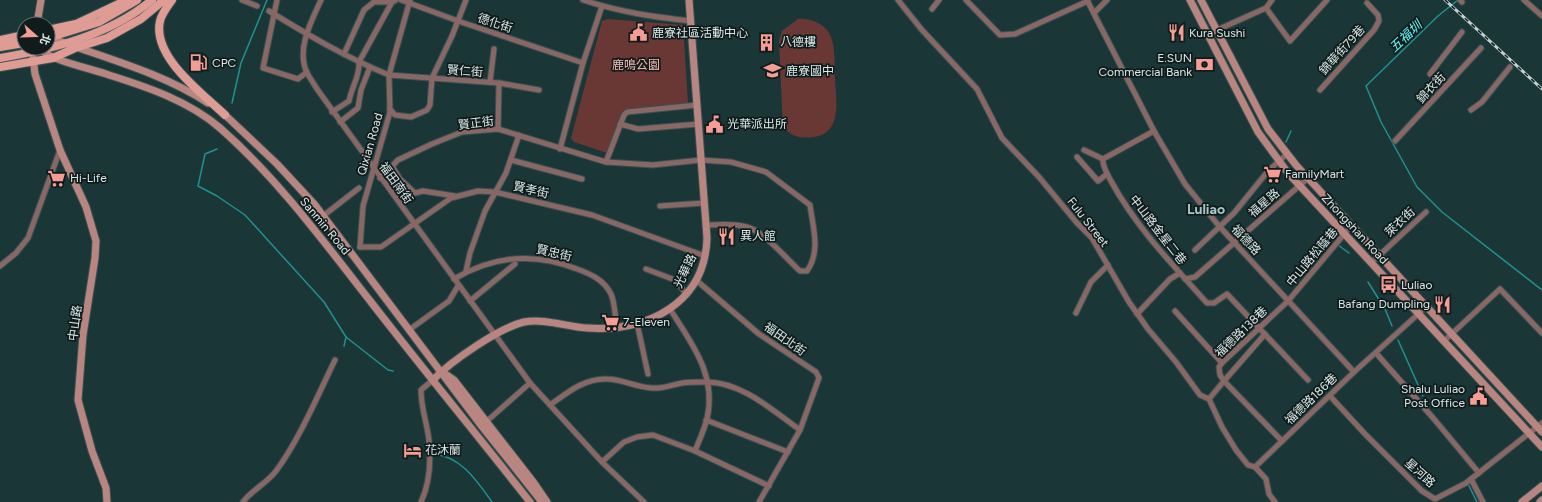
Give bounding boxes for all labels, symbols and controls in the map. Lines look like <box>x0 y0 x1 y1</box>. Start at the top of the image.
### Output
street label: 德化街 <box>476 11 514 35</box>
north arrow <box>16 16 56 56</box>
water label: 五福圳 <box>1386 16 1426 55</box>
public building icon: 鹿寮社區活動中心 <box>629 23 649 43</box>
restaurant icon: Kura Sushi <box>1166 23 1186 43</box>
street label: 錦華街79巷 <box>1316 23 1368 77</box>
place label: 鹿寮社區活動中心 <box>652 26 748 40</box>
place label: Kura Sushi <box>1189 26 1245 40</box>
text: 北 <box>37 32 53 47</box>
building icon: 八德樓 <box>757 32 777 52</box>
place label: 八德樓 <box>780 35 816 49</box>
place label: E.SUN Commercial Bank <box>1098 51 1192 79</box>
fuel station icon: CPC <box>189 53 209 73</box>
bank icon: E.SUN Commercial Bank <box>1195 55 1215 75</box>
place label: CPC <box>212 56 237 70</box>
park label: 鹿鳴公園 <box>612 58 660 72</box>
school or university icon: 鹿寮國中 <box>763 61 783 81</box>
street label: 賢仁街 <box>447 63 483 79</box>
place label: 鹿寮國中 <box>786 64 834 78</box>
street label: 錦衣街 <box>1414 70 1448 106</box>
street label: Qixian Road <box>354 111 386 177</box>
street label: 賢正街 <box>457 114 495 132</box>
public building icon: 光華派出所 <box>704 114 724 134</box>
place label: 光華派出所 <box>727 117 787 131</box>
street label: 福田南街 <box>376 159 416 207</box>
supermarket icon: FamilyMart <box>1262 164 1282 184</box>
place label: FamilyMart <box>1285 167 1345 181</box>
supermarket icon: Hi-Life <box>47 168 67 188</box>
place label: Hi-Life <box>70 171 107 185</box>
street label: 賢孝街 <box>512 179 550 201</box>
street label: 福星路 <box>1246 186 1282 220</box>
street label: Zhongshan Road <box>1319 191 1391 267</box>
street label: 中山路金星二巷 <box>1127 193 1189 267</box>
street label: Fulu Street <box>1064 194 1112 250</box>
street label: Sanmin Road <box>297 195 353 257</box>
district label: Luliao <box>1187 201 1225 218</box>
street label: 萊衣街 <box>1382 205 1418 239</box>
street label: 福德路 <box>1229 222 1263 258</box>
street label: 中山路松蔭巷 <box>1283 225 1341 289</box>
restaurant icon: 異人館 <box>717 226 737 246</box>
place label: 異人館 <box>740 229 776 243</box>
street label: 賢忠街 <box>535 242 573 264</box>
street label: 光華路 <box>671 252 699 290</box>
bus stop icon: Luliao <box>1378 275 1398 295</box>
place label: Luliao <box>1401 278 1432 292</box>
restaurant icon: Bafang Dumpling <box>1433 294 1453 314</box>
place label: Bafang Dumpling <box>1338 297 1430 311</box>
street label: 中山路 <box>66 304 84 342</box>
street label: 福德路138巷 <box>1212 304 1270 360</box>
supermarket icon: 7-Eleven <box>600 312 620 332</box>
place label: 7-Eleven <box>623 315 670 329</box>
street label: 福田北街 <box>761 319 809 359</box>
street label: 福德路186巷 <box>1282 371 1340 427</box>
place label: Shalu Luliao Post Office <box>1401 382 1465 410</box>
public building icon: Shalu Luliao Post Office <box>1468 386 1488 406</box>
hotel icon: 花沐蘭 <box>402 440 422 460</box>
place label: 花沐蘭 <box>425 443 461 457</box>
street label: 星河路 <box>1402 456 1438 490</box>

